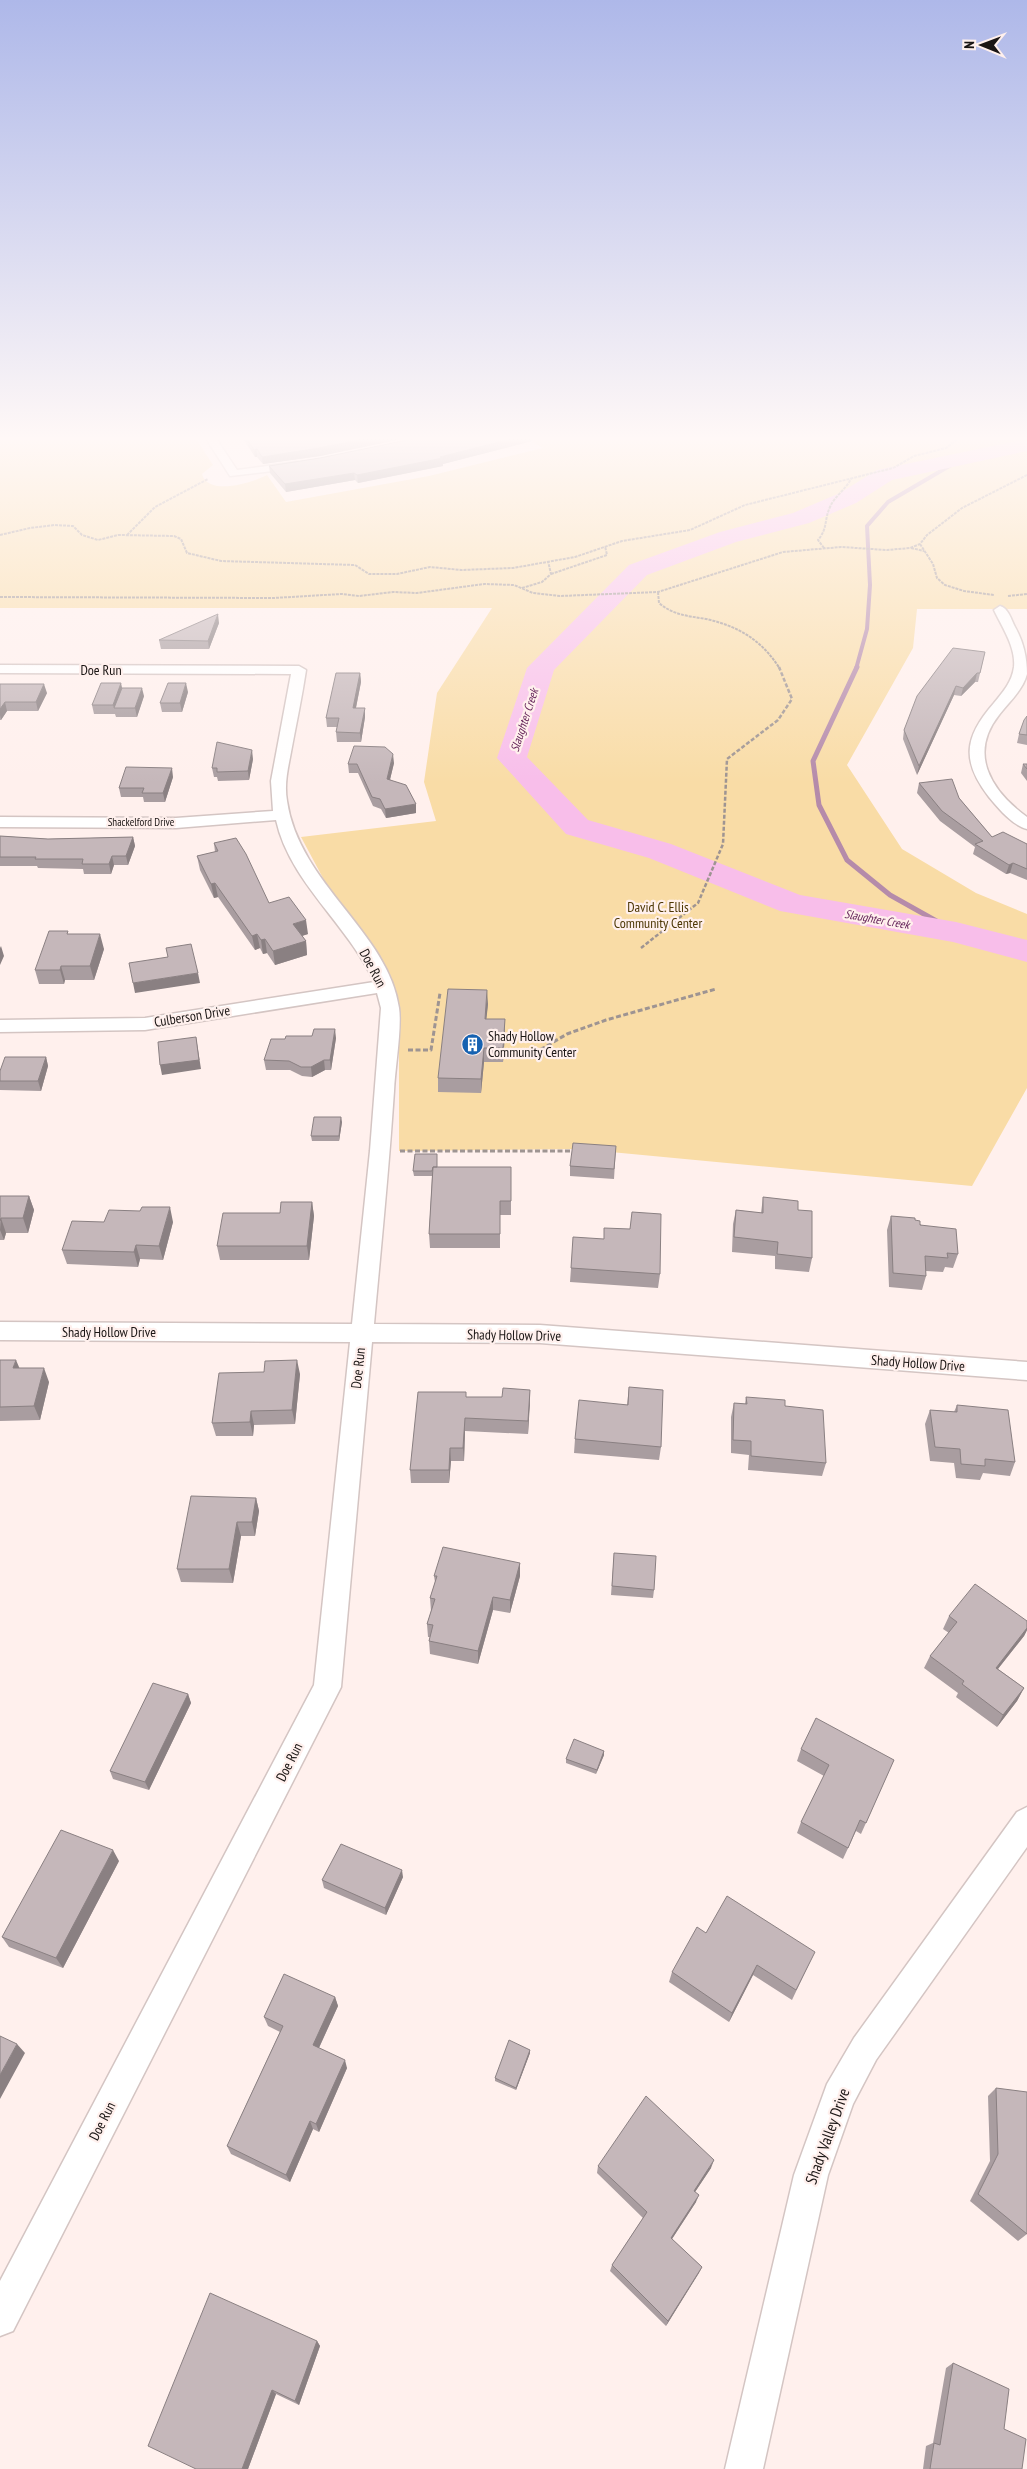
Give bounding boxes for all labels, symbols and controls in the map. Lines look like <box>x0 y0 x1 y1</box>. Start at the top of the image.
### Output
north arrow <box>957 20 1007 70</box>
text: N <box>960 41 978 49</box>
street label: Doe Run <box>80 661 122 679</box>
water label: Slaughter Creek <box>507 685 542 753</box>
street label: Shackelford Drive <box>108 815 175 829</box>
park label: David C. Ellis Community Center <box>614 898 702 932</box>
water label: Slaughter Creek <box>843 906 912 932</box>
street label: Doe Run <box>355 946 391 990</box>
street label: Culberson Drive <box>153 1001 231 1031</box>
place label: Shady Hollow Community Center <box>488 1027 577 1061</box>
building icon: Shady Hollow Community Center <box>460 1032 484 1056</box>
street label: Shady Hollow Drive <box>62 1323 156 1341</box>
street label: Shady Hollow Drive <box>467 1325 561 1345</box>
street label: Doe Run <box>347 1347 369 1389</box>
street label: Shady Hollow Drive <box>870 1351 966 1375</box>
street label: Doe Run <box>272 1740 306 1784</box>
street label: Shady Valley Drive <box>800 2085 854 2187</box>
street label: Doe Run <box>85 2099 119 2143</box>

